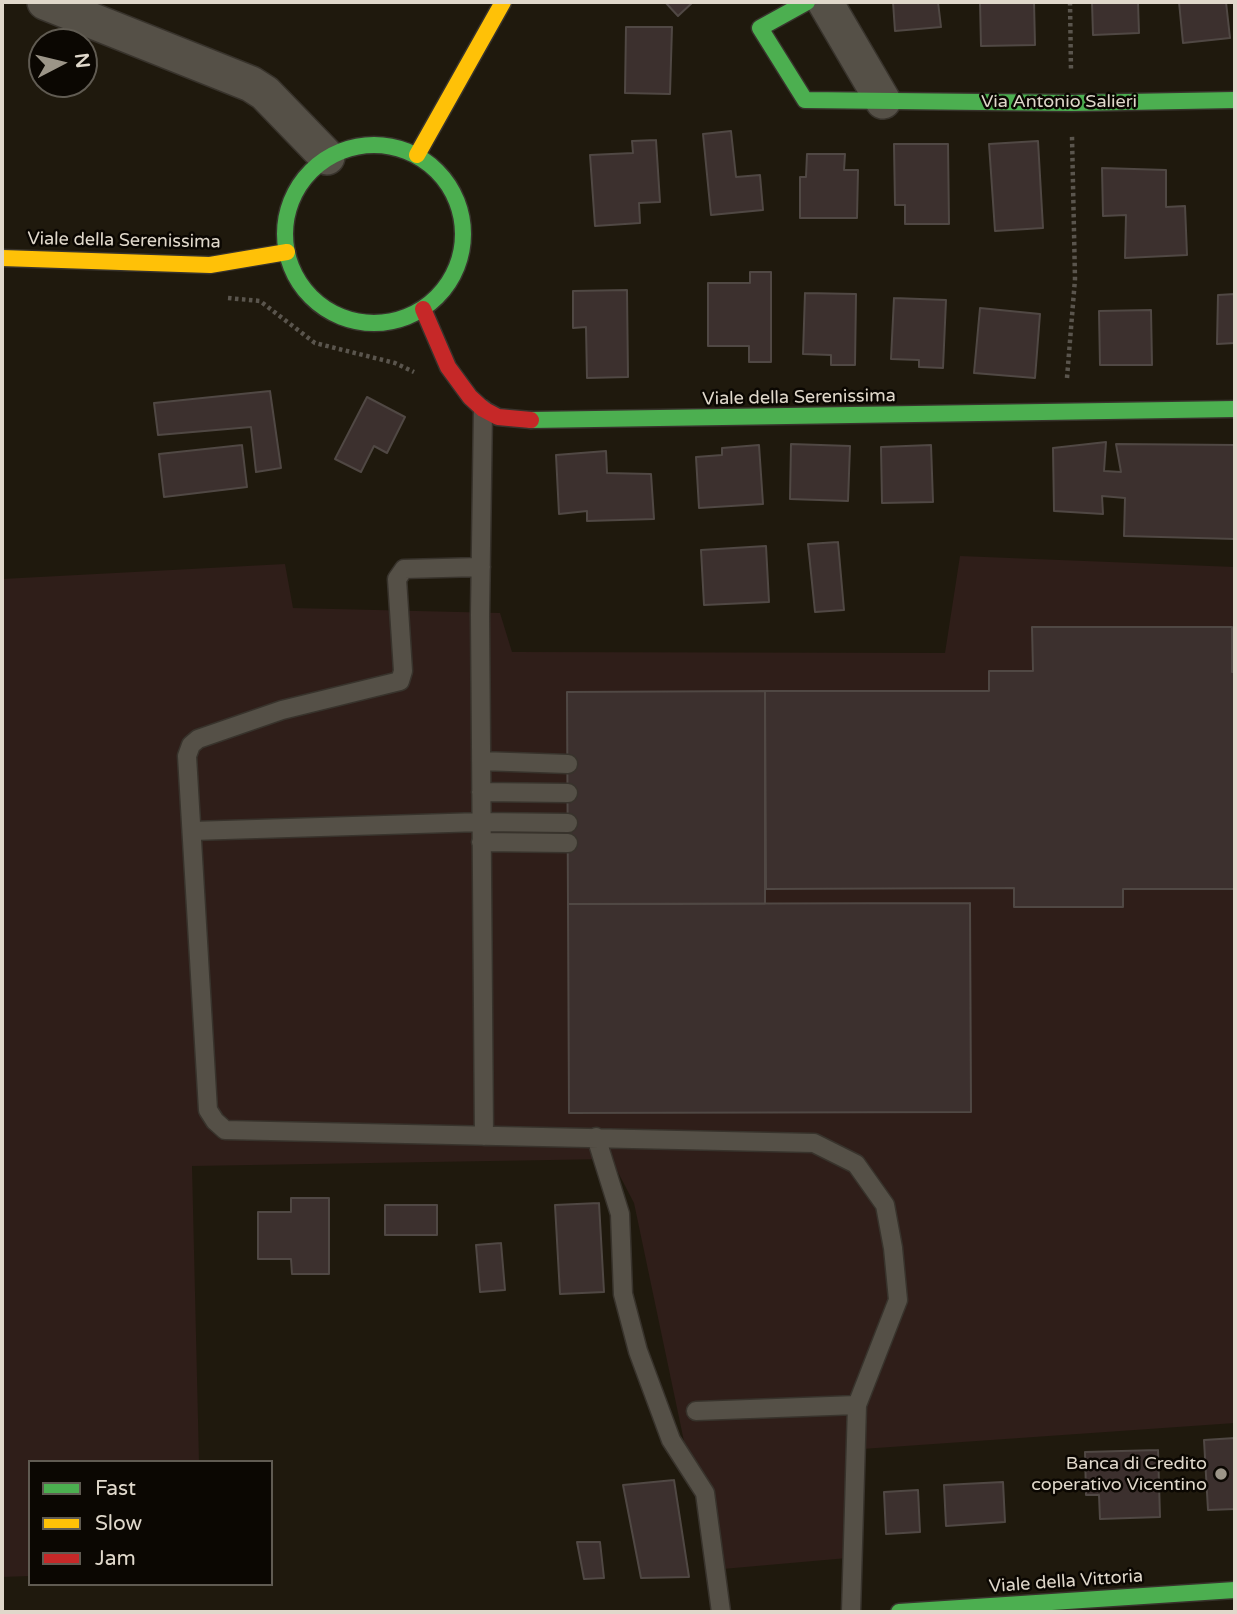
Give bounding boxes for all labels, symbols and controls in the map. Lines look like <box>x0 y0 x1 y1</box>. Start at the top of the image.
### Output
north arrow <box>28 28 98 98</box>
text: N <box>70 52 94 70</box>
street label: Via Antonio Salieri <box>981 91 1137 113</box>
street label: Viale della Serenissima <box>27 229 221 253</box>
street label: Viale della Serenissima <box>702 386 896 410</box>
place label: Banca di Credito coperativo Vicentino <box>1031 1453 1207 1496</box>
legend <box>28 1460 273 1586</box>
marker: Banca di Credito coperativo Vicentino <box>1213 1466 1229 1482</box>
text: Fast <box>95 1476 136 1501</box>
text: Slow <box>95 1511 142 1536</box>
text: Jam <box>95 1546 136 1571</box>
street label: Viale della Vittoria <box>988 1566 1144 1598</box>

